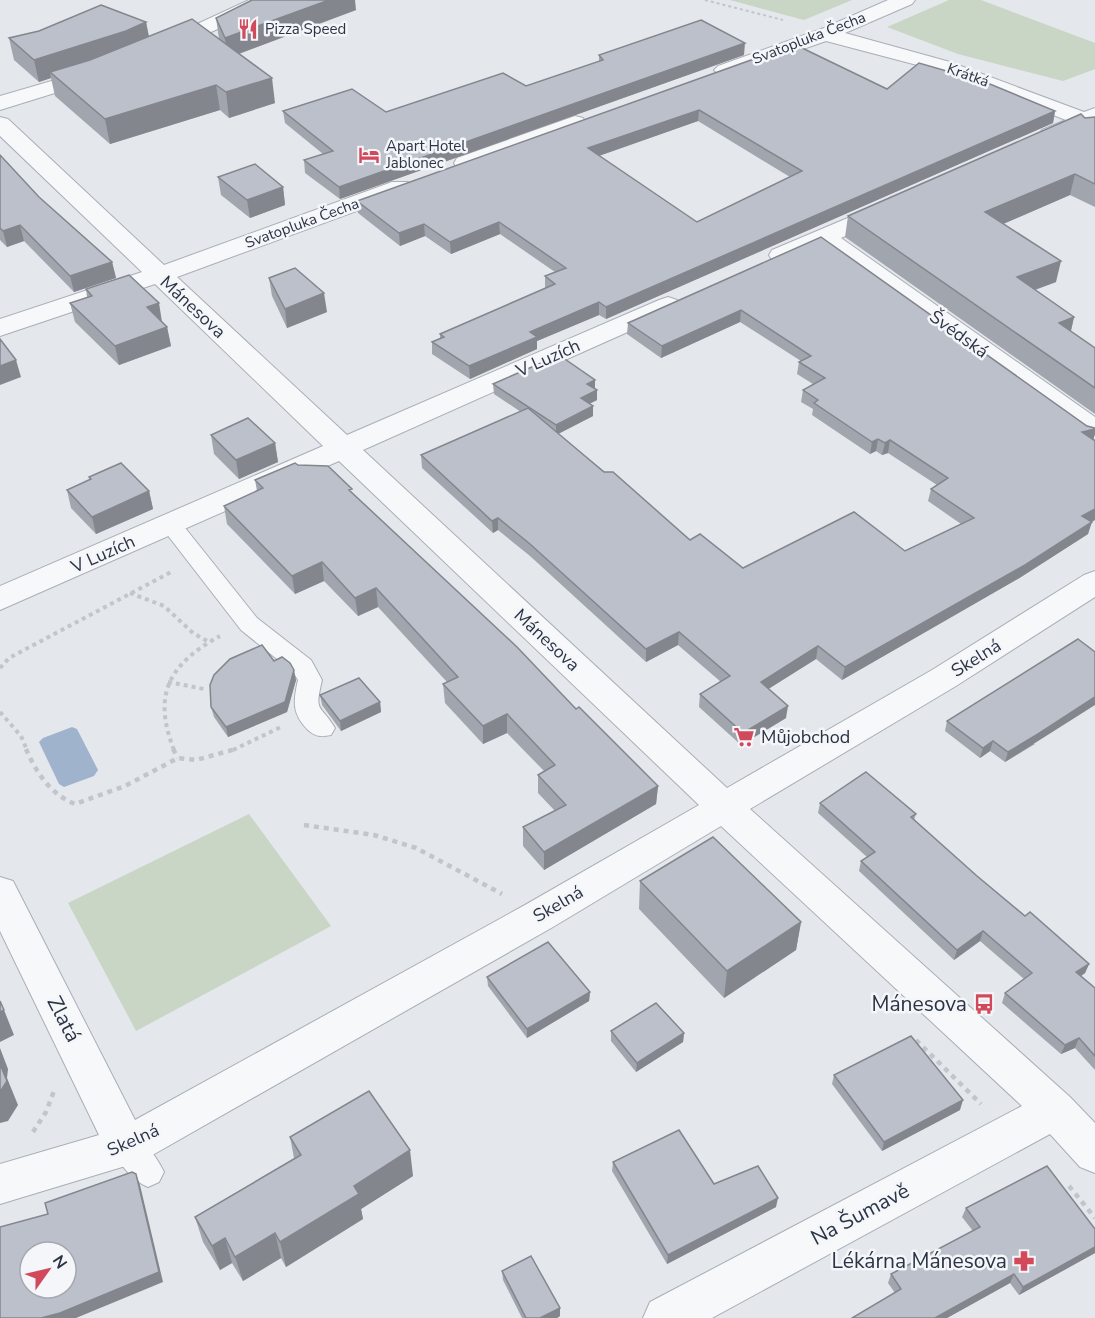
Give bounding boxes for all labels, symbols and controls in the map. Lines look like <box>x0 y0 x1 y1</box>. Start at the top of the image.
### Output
street label: Svatopluka Čecha <box>749 6 869 69</box>
restaurant icon: Pizza Speed <box>236 17 260 41</box>
place label: Pizza Speed <box>265 19 346 39</box>
street label: Krátká <box>944 58 992 92</box>
place label: Apart Hotel Jablonec <box>385 136 466 173</box>
hotel icon: Apart Hotel Jablonec <box>357 143 381 167</box>
street label: Svatopluka Čecha <box>242 192 362 253</box>
street label: Mánesova <box>155 270 231 344</box>
street label: Švédská <box>925 305 993 363</box>
street label: V Luzích <box>511 333 584 383</box>
street label: V Luzích <box>66 529 139 579</box>
street label: Mánesova <box>509 603 585 677</box>
street label: Skelná <box>947 633 1005 683</box>
supermarket icon: Můjobchod <box>732 725 756 749</box>
place label: Můjobchod <box>761 725 850 749</box>
street label: Skelná <box>528 880 588 928</box>
place label: Mánesova <box>871 990 967 1018</box>
street label: Zlatá <box>41 991 87 1047</box>
bus stop icon: Mánesova <box>972 992 996 1016</box>
street label: Skelná <box>103 1118 163 1162</box>
street label: Na Šumavě <box>806 1176 914 1252</box>
north arrow <box>18 1240 78 1300</box>
place label: Lékárna Mánesova <box>831 1247 1007 1275</box>
pharmacy icon: Lékárna Mánesova <box>1012 1249 1036 1273</box>
text: N <box>47 1251 72 1273</box>

